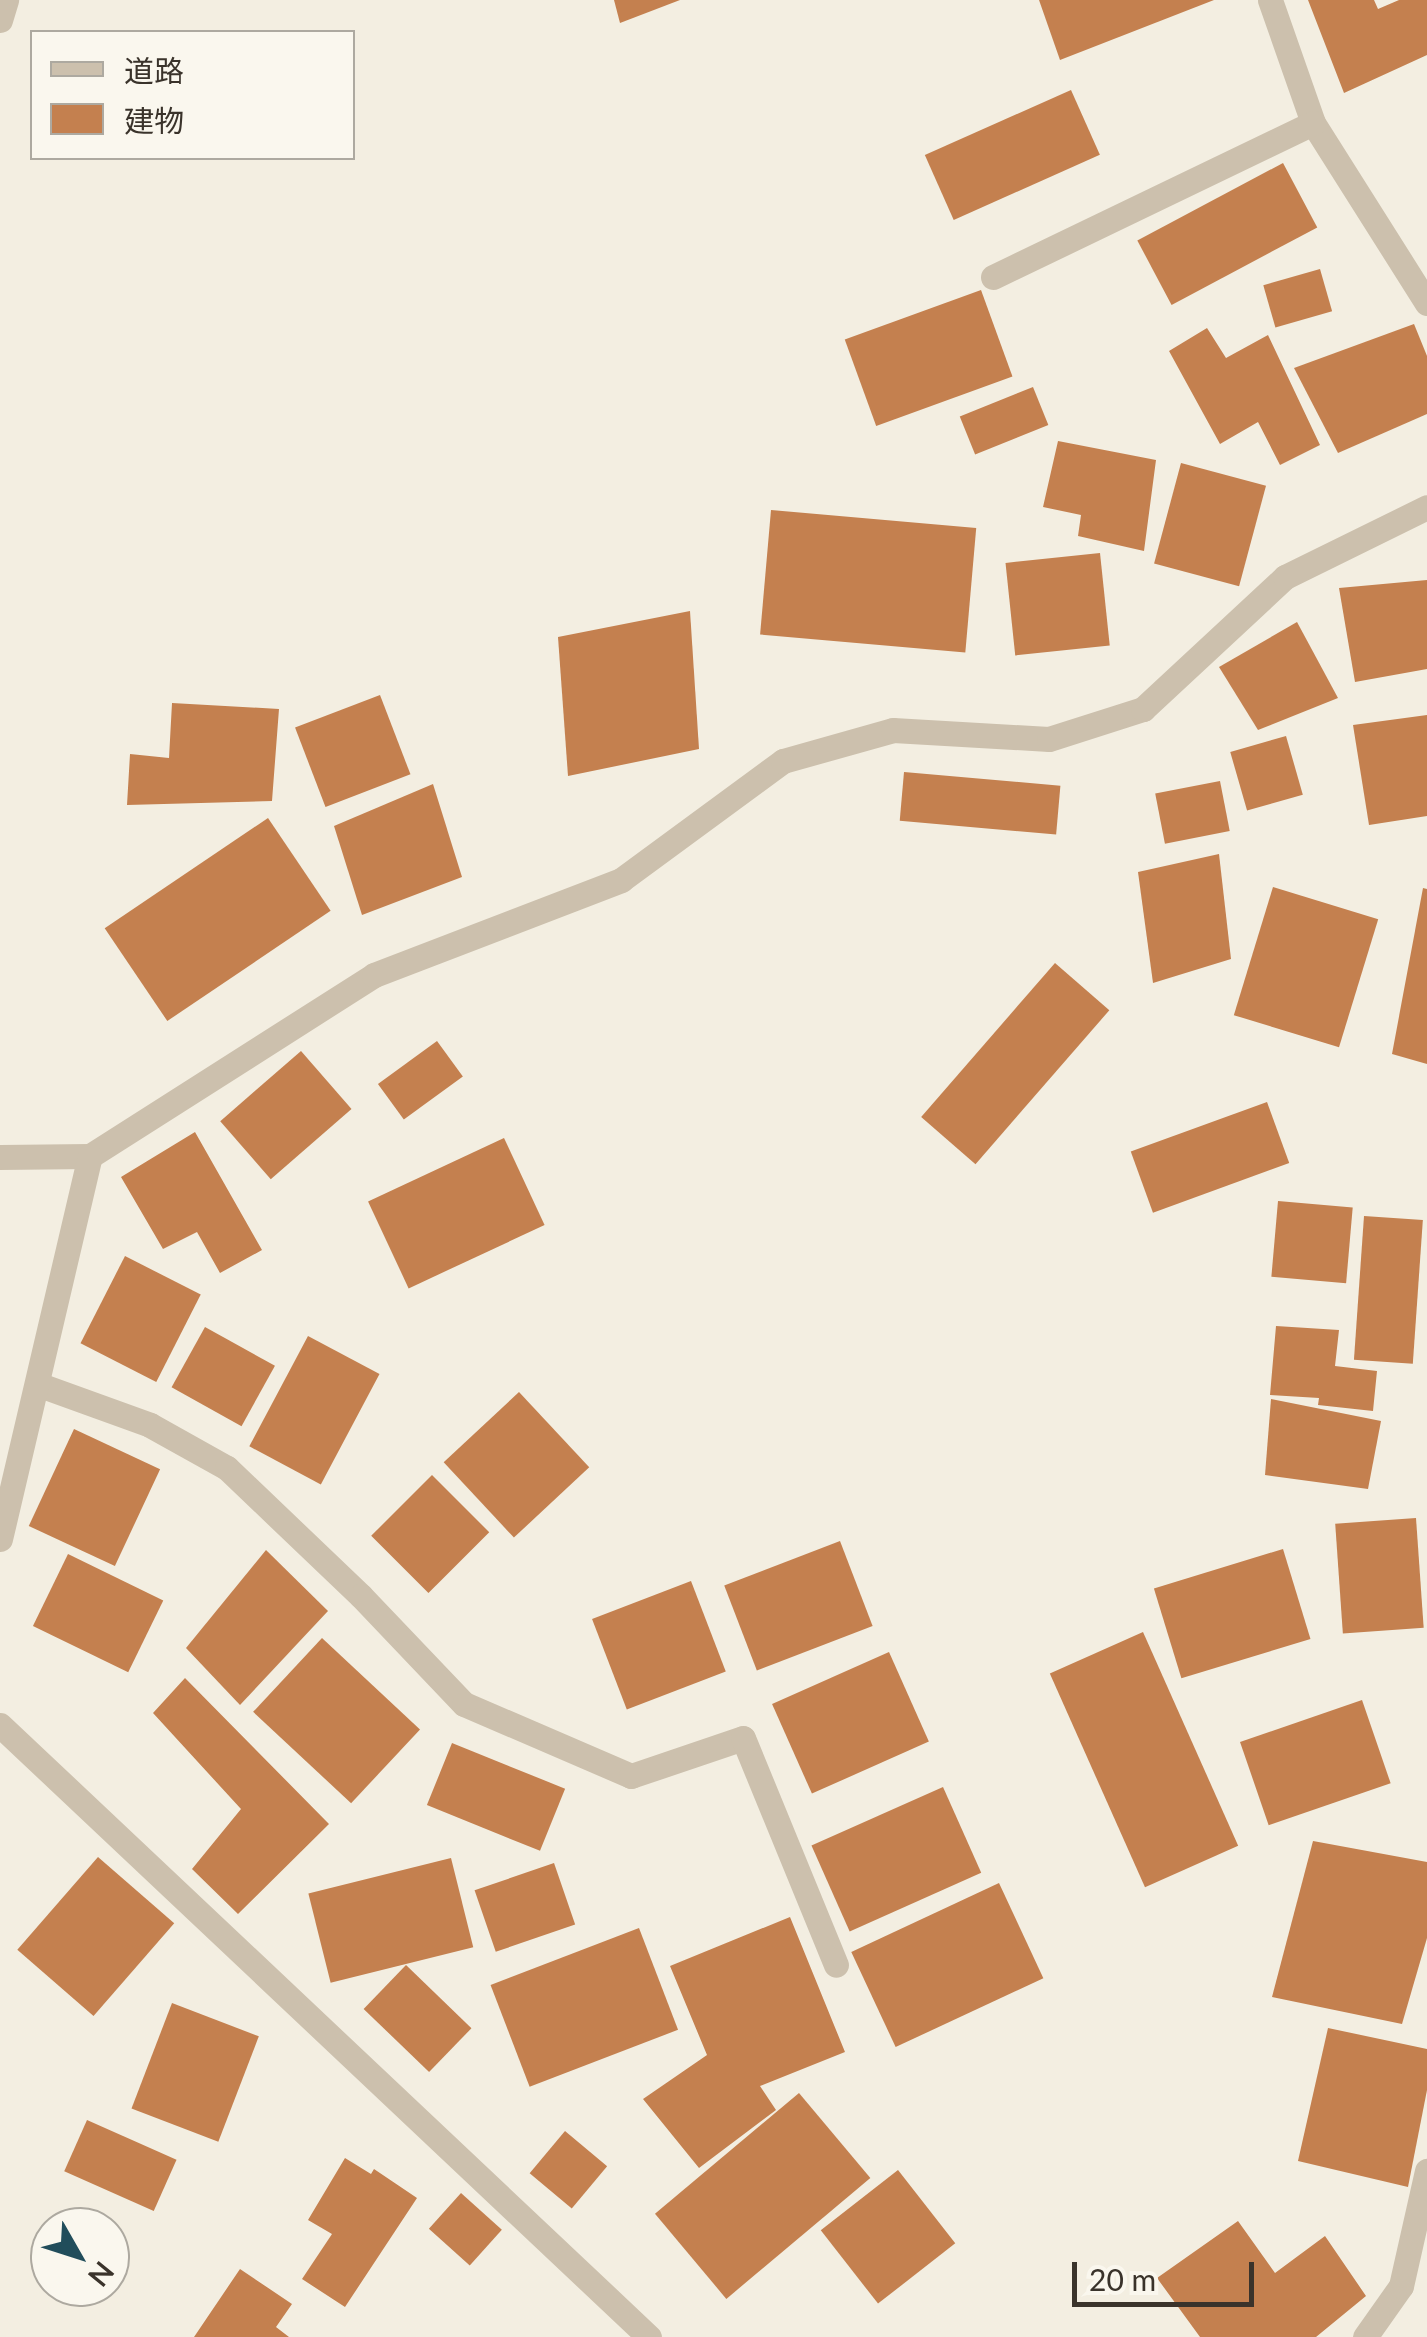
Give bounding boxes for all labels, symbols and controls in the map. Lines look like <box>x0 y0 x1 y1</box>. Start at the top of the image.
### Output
legend <box>30 30 355 160</box>
text: 道路 <box>124 52 184 88</box>
text: 建物 <box>124 102 184 138</box>
north arrow <box>30 2207 130 2307</box>
scale bar <box>1077 2242 1260 2304</box>
text: N <box>82 2256 122 2294</box>
text: 20 m <box>1089 2261 1156 2297</box>

